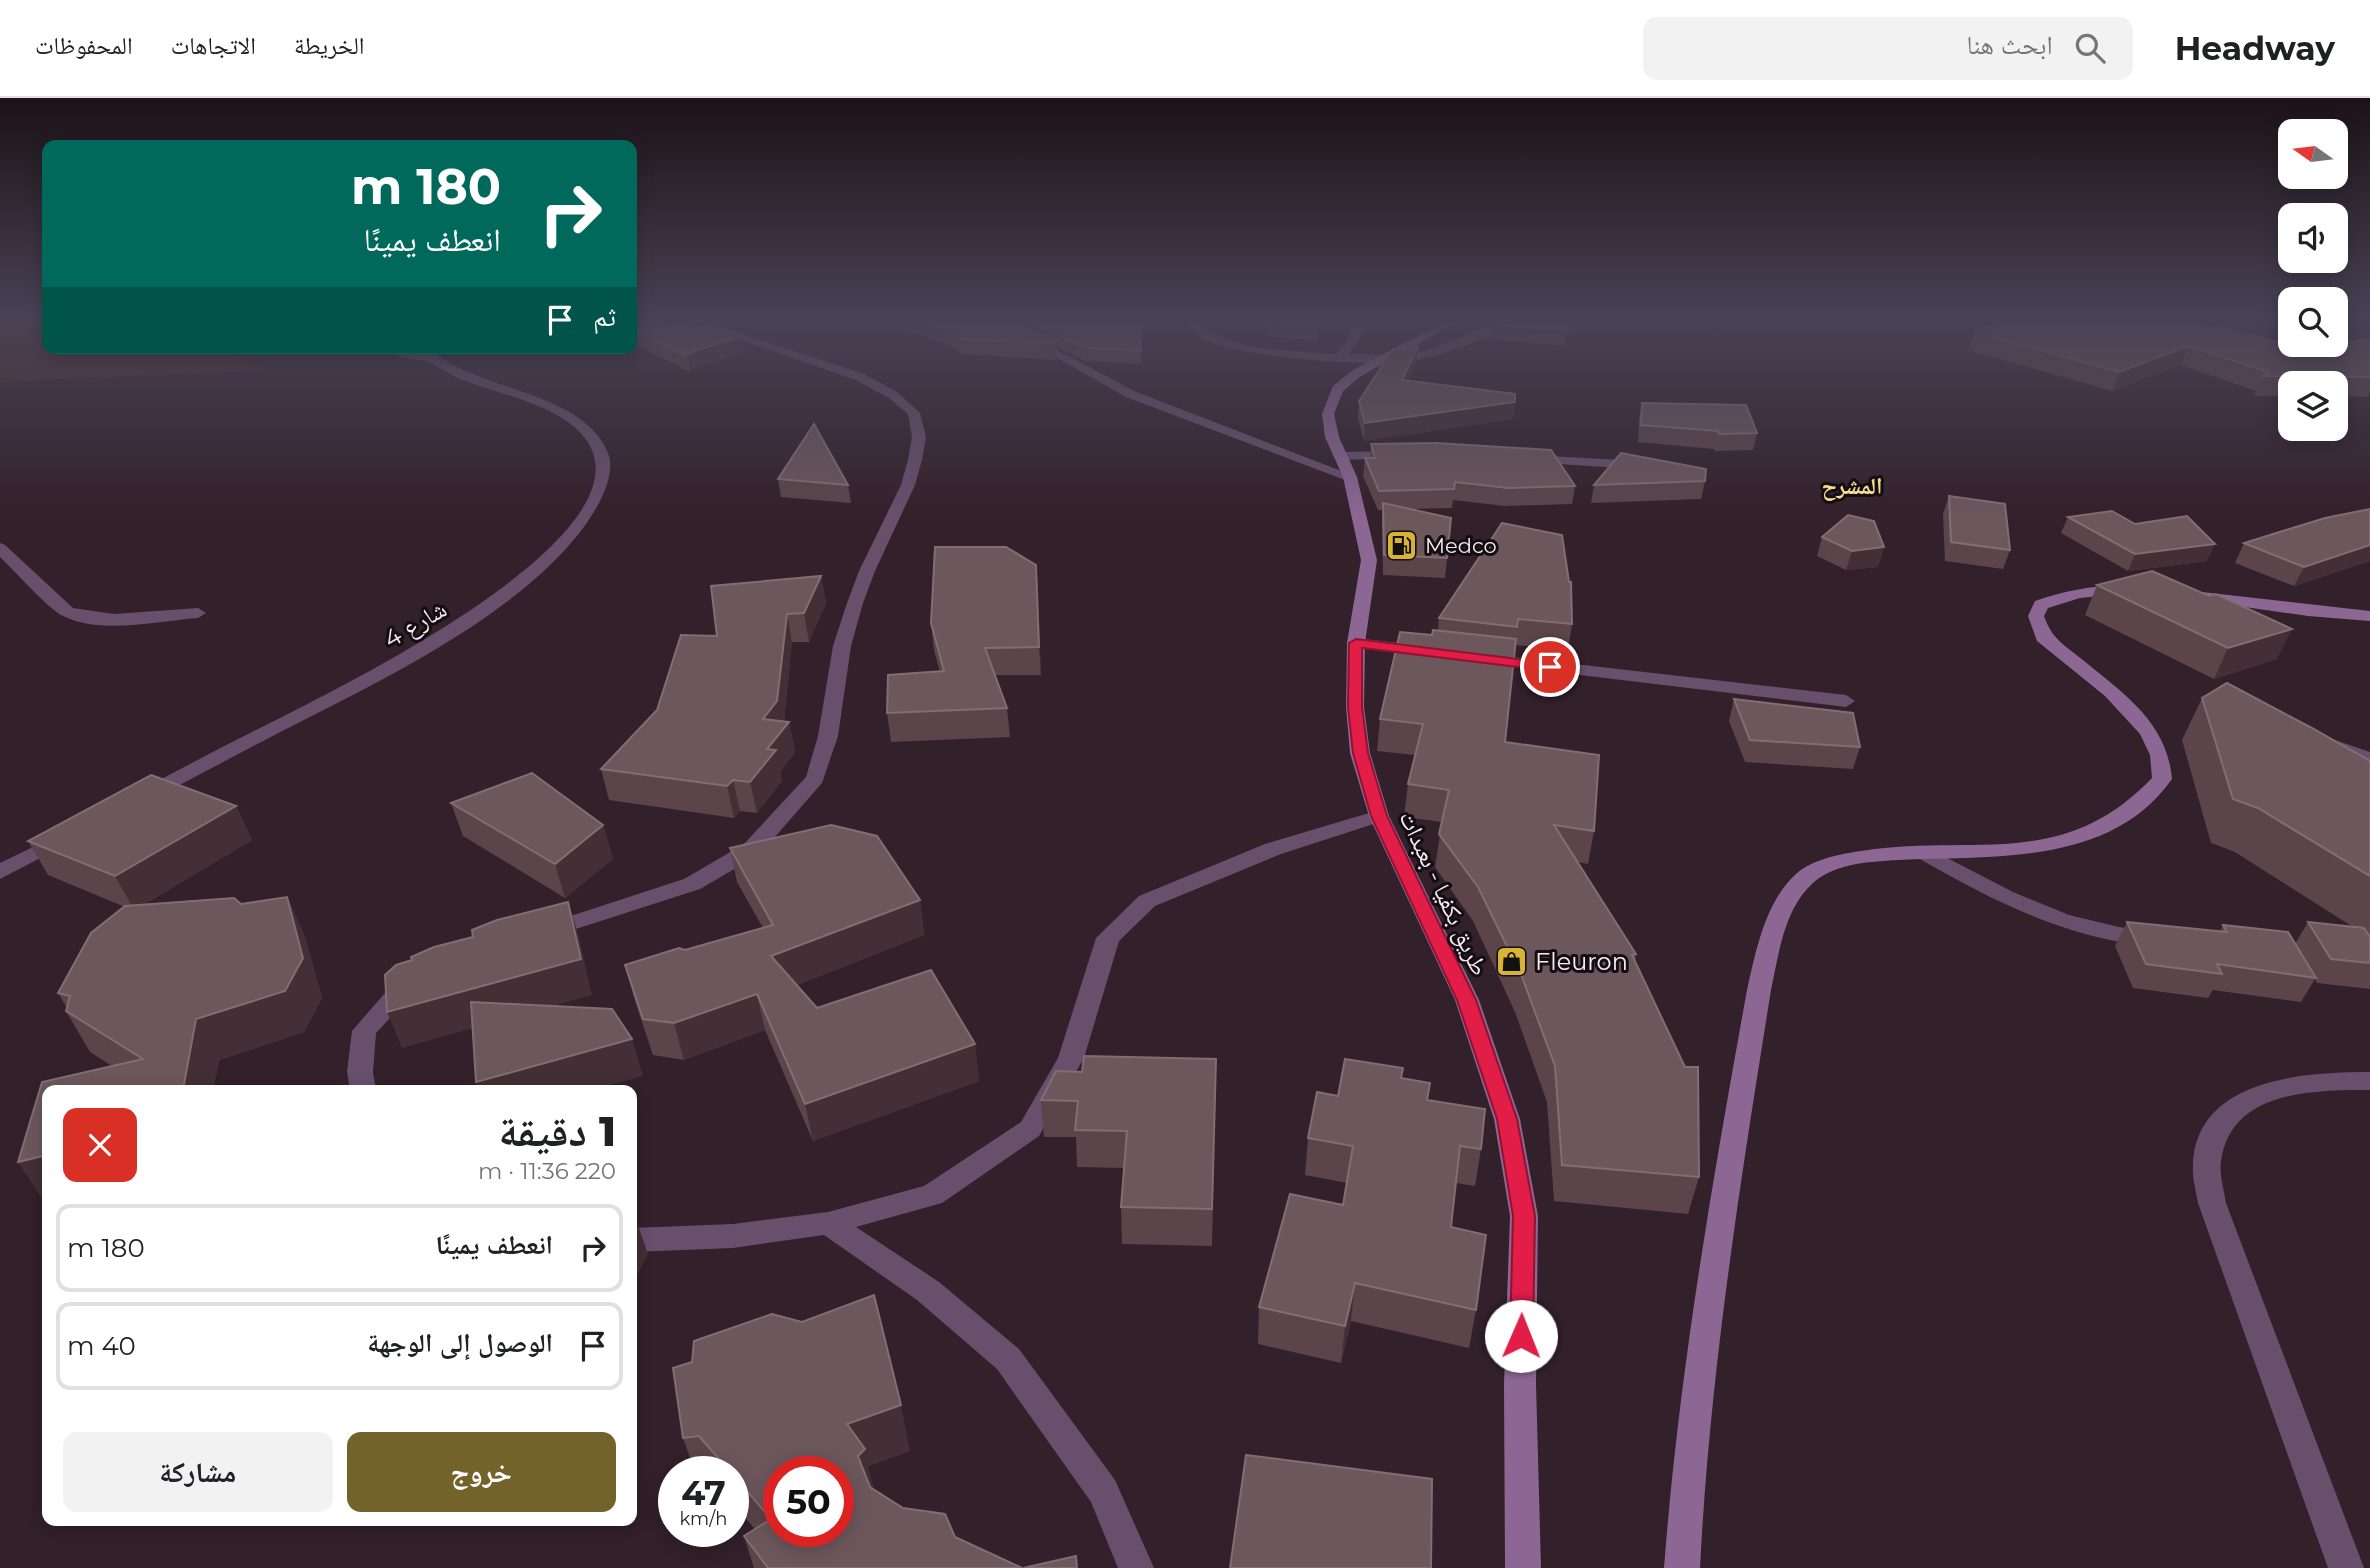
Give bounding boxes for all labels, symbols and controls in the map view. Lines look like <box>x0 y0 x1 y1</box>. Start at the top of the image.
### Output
search box <box>1643 17 2133 80</box>
text: Headway <box>2175 28 2335 68</box>
text: ابحث هنا <box>1967 29 2053 61</box>
icon: search <box>2071 29 2109 67</box>
text: المحفوظات <box>35 31 133 60</box>
text: الاتجاهات <box>171 31 256 60</box>
text: الخريطة <box>294 31 365 60</box>
north arrow <box>2278 119 2348 189</box>
map controls <box>2278 119 2348 441</box>
text: 180 m <box>351 157 501 216</box>
icon: right <box>525 168 616 259</box>
button: sound <box>2278 203 2348 273</box>
text: انعطف يمينًا <box>364 220 501 259</box>
button: search <box>2278 287 2348 357</box>
icon: arrive <box>541 301 579 339</box>
text: ثم <box>593 301 616 333</box>
button: layers <box>2278 371 2348 441</box>
district label: المشرح <box>1821 472 1883 501</box>
fuel station icon: Medco <box>1385 528 1419 562</box>
place label: Medco <box>1425 533 1497 558</box>
street label: شارع 4 <box>378 594 452 655</box>
pin <box>1520 637 1580 697</box>
icon: arrive <box>1531 648 1569 686</box>
street label: طريق بكفيا - بعبدات <box>1393 806 1495 980</box>
shop icon: Fleuron <box>1495 944 1529 978</box>
place label: Fleuron <box>1535 947 1628 976</box>
text: 1 دقيقة <box>499 1105 616 1157</box>
button: close <box>63 1108 137 1182</box>
text: 220 m · 11:36 <box>478 1157 616 1185</box>
text: انعطف يمينًا <box>435 1229 553 1261</box>
icon: right <box>574 1229 612 1267</box>
text: 180 m <box>67 1232 145 1264</box>
position arrow <box>1484 1299 1558 1373</box>
text: الوصول إلى الوجهة <box>367 1327 553 1359</box>
icon: arrive <box>574 1327 612 1365</box>
text: 40 m <box>67 1330 136 1362</box>
button: مشاركة <box>63 1432 333 1512</box>
button: خروج <box>347 1432 616 1512</box>
speed limit sign: 50 <box>763 1456 854 1547</box>
text: 47 <box>681 1471 726 1514</box>
text: km/h <box>679 1508 728 1530</box>

